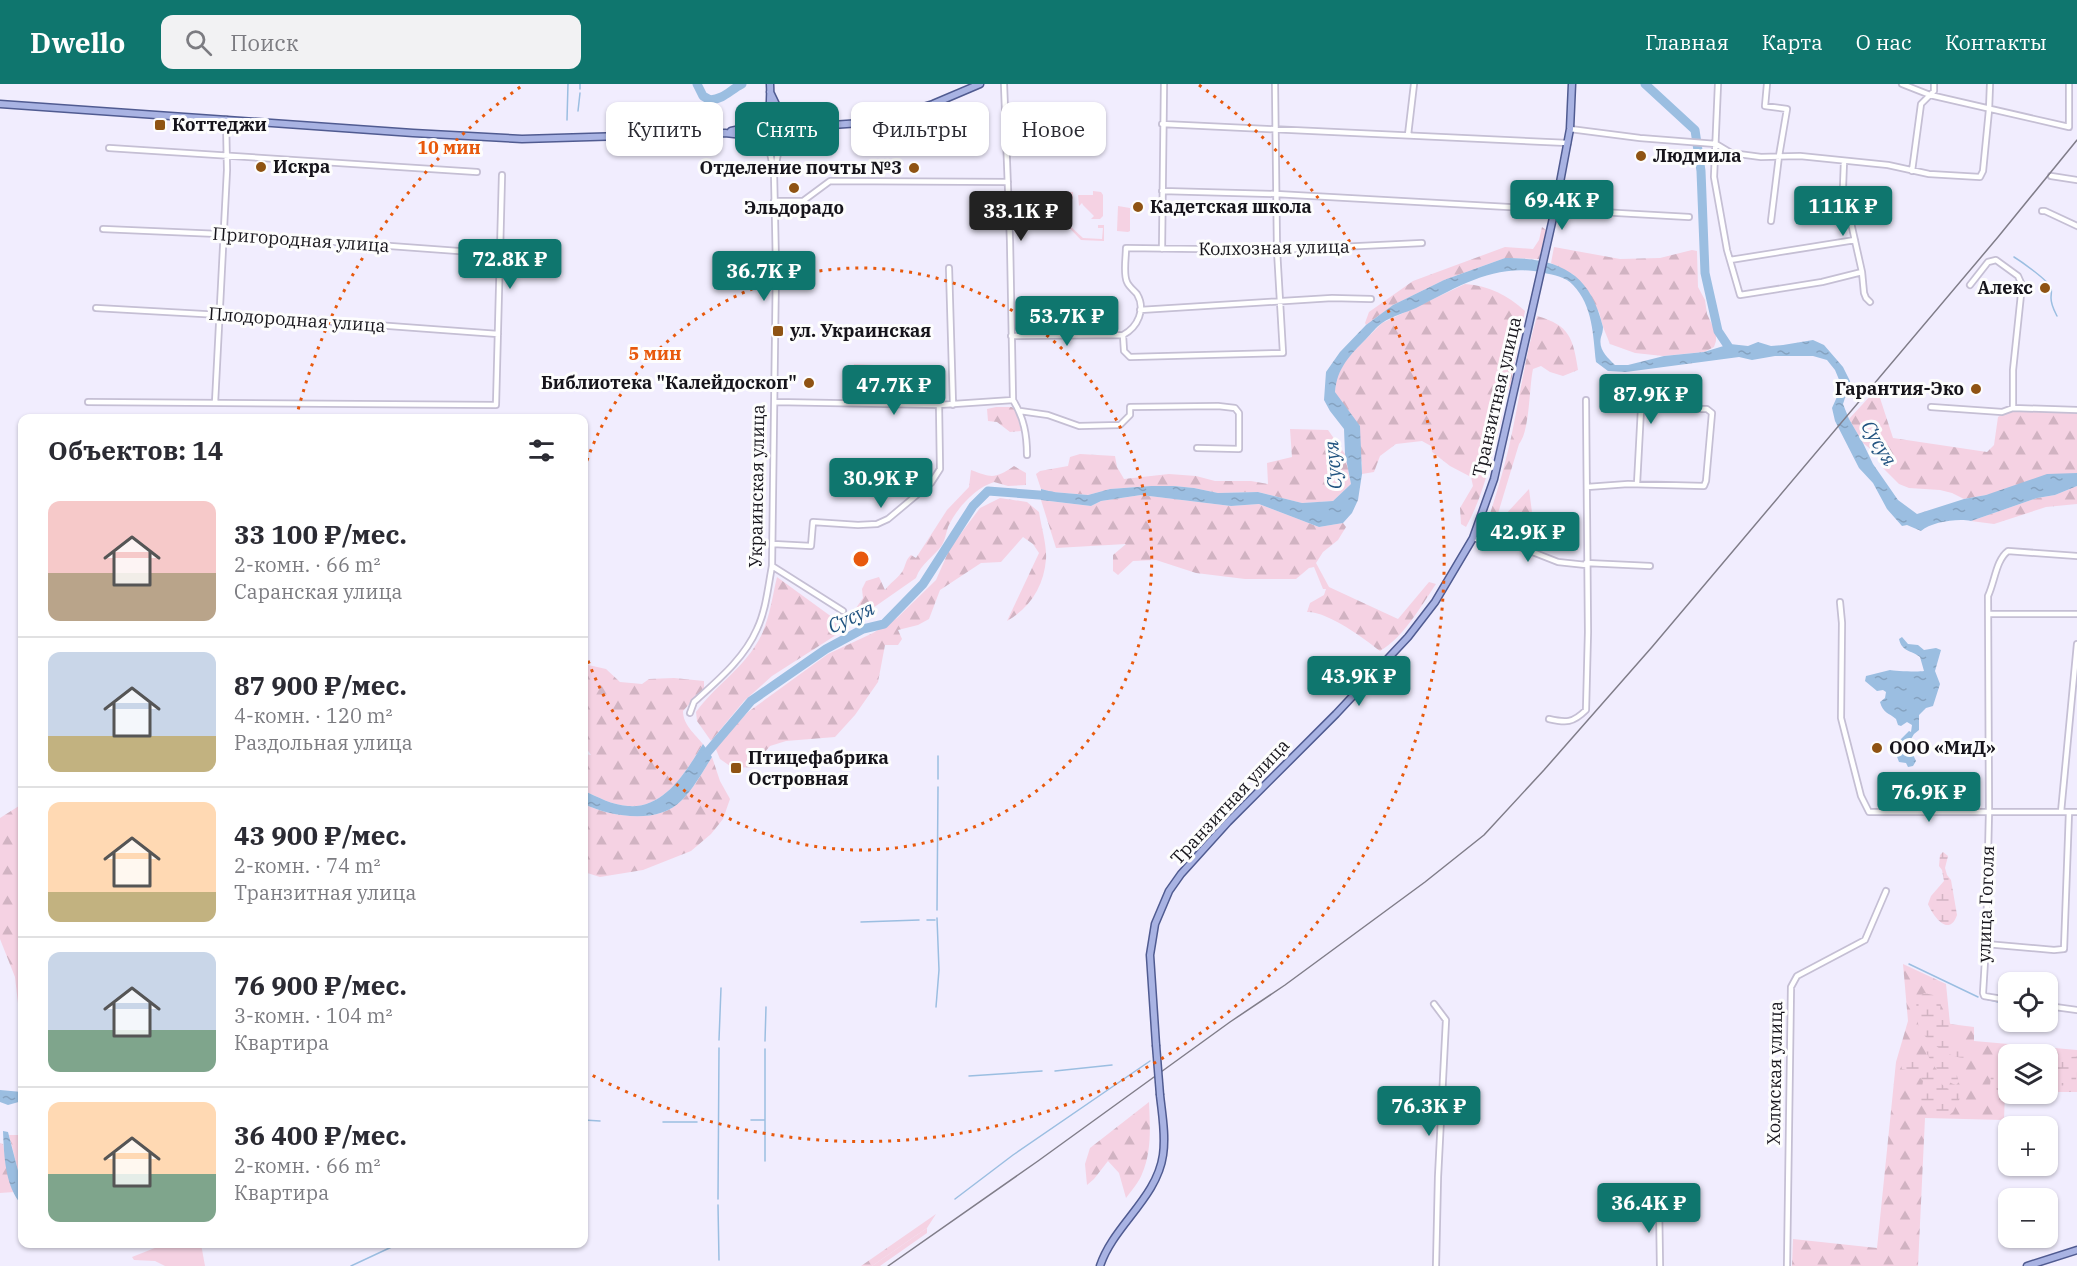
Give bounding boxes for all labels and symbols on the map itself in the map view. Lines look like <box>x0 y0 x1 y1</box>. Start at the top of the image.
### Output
place label: Коттеджи <box>172 113 267 136</box>
marker: Коттеджи <box>153 118 167 132</box>
text: 10 мин <box>417 136 481 159</box>
place label: Людмила <box>1653 144 1742 167</box>
marker: Людмила <box>1634 149 1648 163</box>
place label: Искра <box>273 155 330 178</box>
place label: Отделение почты №3 <box>700 156 902 179</box>
marker: Искра <box>254 160 268 174</box>
marker: Отделение почты №3 <box>907 161 921 175</box>
pin: 69.4K ₽ <box>1507 180 1617 231</box>
marker: Эльдорадо <box>787 181 801 195</box>
pin: 111K ₽ <box>1794 186 1892 237</box>
pin: 33.1K ₽ <box>966 191 1076 242</box>
place label: Кадетская школа <box>1150 195 1312 218</box>
place label: Эльдорадо <box>744 196 844 219</box>
marker: Кадетская школа <box>1131 200 1145 214</box>
street label: Пригородная улица <box>212 222 391 257</box>
street label: Колхозная улица <box>1198 235 1350 260</box>
pin: 72.8K ₽ <box>455 239 565 290</box>
pin: 36.7K ₽ <box>709 251 819 302</box>
place label: Алекс <box>1978 276 2033 299</box>
marker: Алекс <box>2038 281 2052 295</box>
pin: 53.7K ₽ <box>1012 296 1122 347</box>
street label: Плодородная улица <box>208 302 387 337</box>
street label: Транзитная улица <box>1467 314 1526 479</box>
place label: ул. Украинская <box>789 319 931 342</box>
marker: ул. Украинская <box>771 324 785 338</box>
text: 5 мин <box>629 342 681 365</box>
pin: 47.7K ₽ <box>839 365 949 416</box>
place label: Библиотека "Калейдоскоп" <box>541 371 797 394</box>
pin: 87.9K ₽ <box>1596 374 1706 425</box>
marker: Библиотека "Калейдоскоп" <box>802 376 816 390</box>
place label: Гарантия-Эко <box>1835 377 1964 400</box>
marker: Гарантия-Эко <box>1969 382 1983 396</box>
street label: Украинская улица <box>744 404 769 568</box>
water label: Сусуя <box>1855 415 1904 471</box>
water label: Сусуя <box>1317 439 1348 491</box>
pin: 30.9K ₽ <box>826 458 936 509</box>
pin: 42.9K ₽ <box>1473 512 1583 563</box>
centre of rings <box>851 549 871 569</box>
water label: Сусуя <box>823 594 879 639</box>
pin: 43.9K ₽ <box>1304 656 1414 707</box>
street label: Транзитная улица <box>1165 734 1294 870</box>
place label: ООО «МиД» <box>1889 736 1996 759</box>
marker: ООО «МиД» <box>1870 741 1884 755</box>
place label: Птицефабрика Островная <box>748 746 889 790</box>
marker: Птицефабрика Островная <box>729 761 743 775</box>
pin: 76.9K ₽ <box>1874 772 1984 823</box>
street label: улица Гоголя <box>1972 845 1999 963</box>
street label: Холмская улица <box>1762 1001 1787 1145</box>
pin: 76.3K ₽ <box>1374 1086 1484 1137</box>
pin: 36.4K ₽ <box>1594 1183 1704 1234</box>

